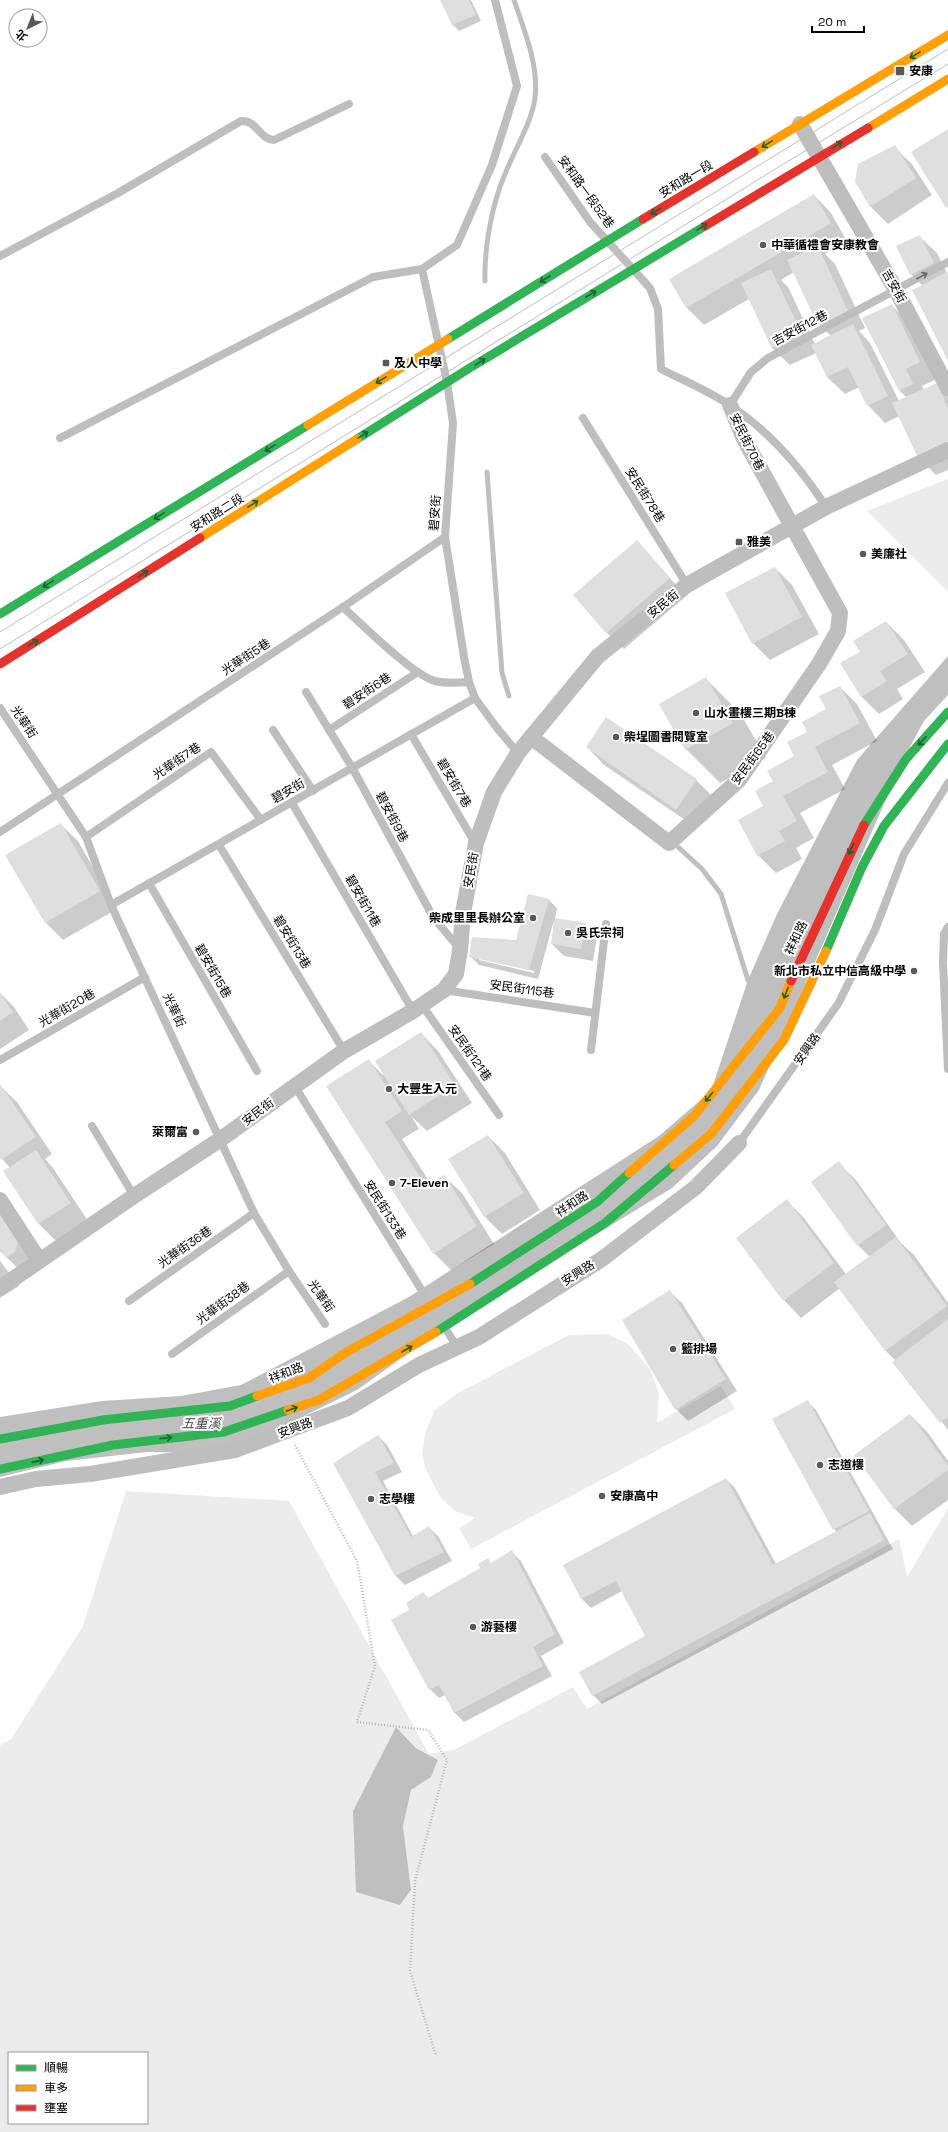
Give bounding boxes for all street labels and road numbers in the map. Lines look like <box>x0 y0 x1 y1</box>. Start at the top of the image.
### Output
street label: 安和路一段52巷 <box>554 152 618 232</box>
street label: 安和路一段 <box>656 157 716 201</box>
street label: 吉安街 <box>878 266 910 306</box>
street label: 吉安街12巷 <box>770 307 830 349</box>
street label: 安民街70巷 <box>726 410 768 474</box>
street label: 安民街78巷 <box>622 464 668 526</box>
street label: 安和路二段 <box>187 490 247 536</box>
street label: 碧安街 <box>426 494 444 532</box>
street label: 安民街 <box>644 586 682 622</box>
street label: 光華街5巷 <box>218 635 274 679</box>
street label: 碧安街6巷 <box>339 669 395 713</box>
street label: 光華街 <box>7 703 41 741</box>
street label: 安民街65巷 <box>728 728 778 788</box>
street label: 光華街7巷 <box>150 739 204 783</box>
street label: 碧安街7巷 <box>433 755 475 811</box>
street label: 碧安街 <box>268 775 308 807</box>
street label: 碧安街9巷 <box>372 789 412 845</box>
street label: 安民街 <box>460 851 482 889</box>
street label: 碧安街11巷 <box>342 872 384 930</box>
street label: 碧安街13巷 <box>270 912 314 972</box>
street label: 祥和路 <box>781 918 811 958</box>
street label: 碧安街15巷 <box>191 941 235 1001</box>
street label: 安民街115巷 <box>489 977 555 1001</box>
street label: 光華街20巷 <box>36 985 98 1031</box>
street label: 光華街 <box>159 990 189 1030</box>
street label: 安民街121巷 <box>445 1022 495 1084</box>
street label: 安興路 <box>790 1030 824 1068</box>
street label: 安民街 <box>239 1095 277 1129</box>
street label: 安民街133巷 <box>360 1177 410 1243</box>
street label: 祥和路 <box>553 1187 591 1221</box>
street label: 光華街36巷 <box>155 1222 215 1272</box>
street label: 安興路 <box>558 1257 598 1289</box>
street label: 光華街 <box>304 1277 338 1315</box>
street label: 光華街38巷 <box>193 1278 253 1328</box>
street label: 祥和路 <box>266 1359 306 1387</box>
street label: 安興路 <box>275 1414 315 1442</box>

